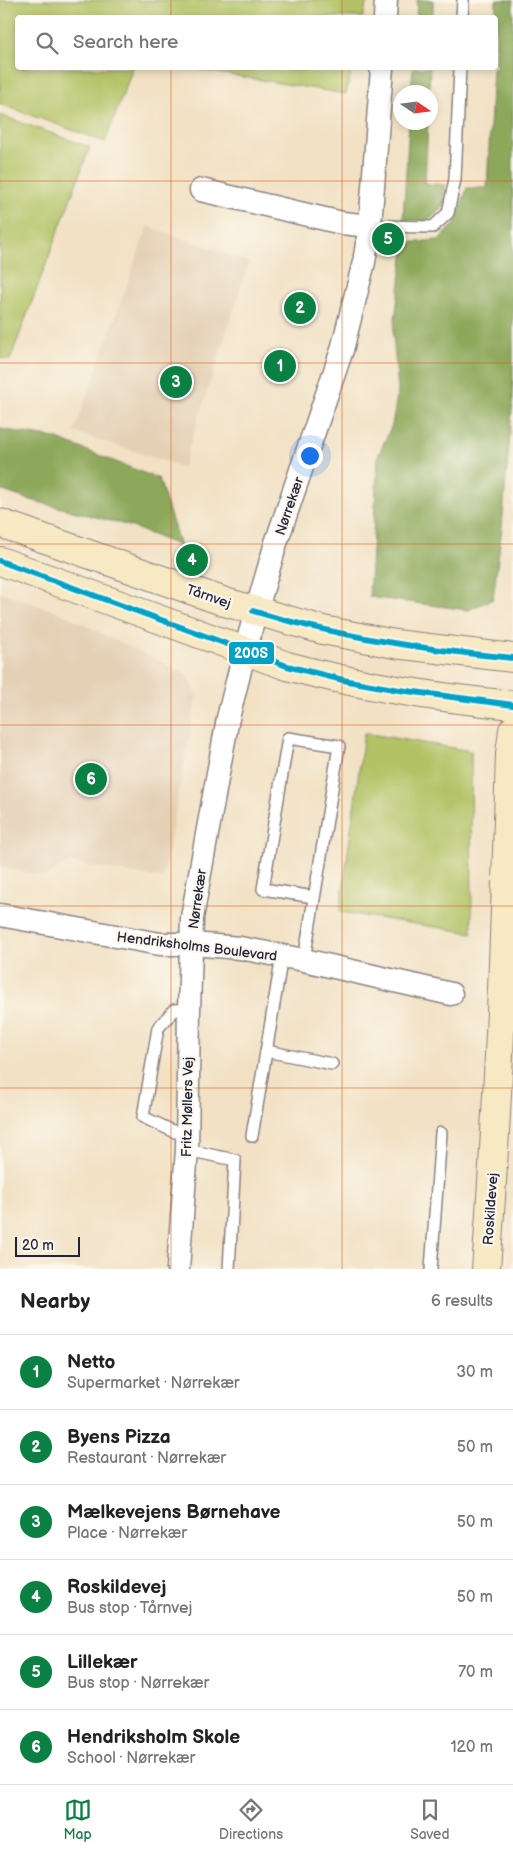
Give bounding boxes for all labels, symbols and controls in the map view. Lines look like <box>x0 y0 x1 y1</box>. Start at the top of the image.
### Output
search box <box>15 15 498 70</box>
icon: search <box>33 29 61 57</box>
text: Search here <box>73 31 178 54</box>
north arrow <box>393 85 438 130</box>
pin: 5 <box>372 220 404 258</box>
pin: 2 <box>284 289 316 327</box>
pin: 1 <box>264 347 296 385</box>
pin: 3 <box>160 363 192 401</box>
your location <box>297 443 323 469</box>
street label: Nørrekær <box>272 474 308 537</box>
pin: 4 <box>176 541 208 579</box>
street label: Tårnvej <box>184 581 233 612</box>
line badge: 200S <box>228 641 275 665</box>
text: 200S <box>234 645 269 662</box>
pin: 6 <box>75 760 107 798</box>
street label: Nørrekær <box>185 867 210 930</box>
street label: Hendriksholms Boulevard <box>116 928 278 965</box>
street label: Fritz Møllers Vej <box>178 1057 197 1157</box>
street label: Roskildevej <box>479 1172 502 1246</box>
scale bar <box>15 1234 80 1257</box>
text: 20 m <box>22 1237 54 1254</box>
text: Nearby <box>20 1289 90 1314</box>
text: 6 results <box>431 1292 493 1311</box>
text: Netto <box>67 1351 115 1374</box>
text: 1 <box>33 1363 39 1382</box>
text: 30 m <box>456 1363 493 1382</box>
text: Supermarket · Nørrekær <box>67 1374 240 1393</box>
text: Byens Pizza <box>67 1426 171 1449</box>
text: 2 <box>31 1438 41 1457</box>
text: 50 m <box>457 1438 493 1457</box>
text: Restaurant · Nørrekær <box>67 1449 226 1468</box>
text: Mælkevejens Børnehave <box>67 1501 280 1524</box>
text: 3 <box>31 1513 41 1532</box>
text: 50 m <box>457 1513 493 1532</box>
text: Place · Nørrekær <box>67 1524 187 1543</box>
text: Roskildevej <box>67 1576 166 1599</box>
text: 4 <box>31 1588 41 1607</box>
text: 50 m <box>457 1588 493 1607</box>
text: Bus stop · Tårnvej <box>67 1599 192 1618</box>
text: Lillekær <box>67 1651 138 1674</box>
text: 5 <box>31 1663 41 1682</box>
text: 70 m <box>458 1663 493 1682</box>
text: Bus stop · Nørrekær <box>67 1674 209 1693</box>
text: Hendriksholm Skole <box>67 1726 240 1749</box>
text: 6 <box>31 1738 41 1757</box>
text: 120 m <box>450 1738 493 1757</box>
text: School · Nørrekær <box>67 1749 195 1768</box>
tab: Map <box>64 1796 92 1843</box>
tab: Directions <box>219 1796 283 1843</box>
tab: Saved <box>410 1796 449 1843</box>

